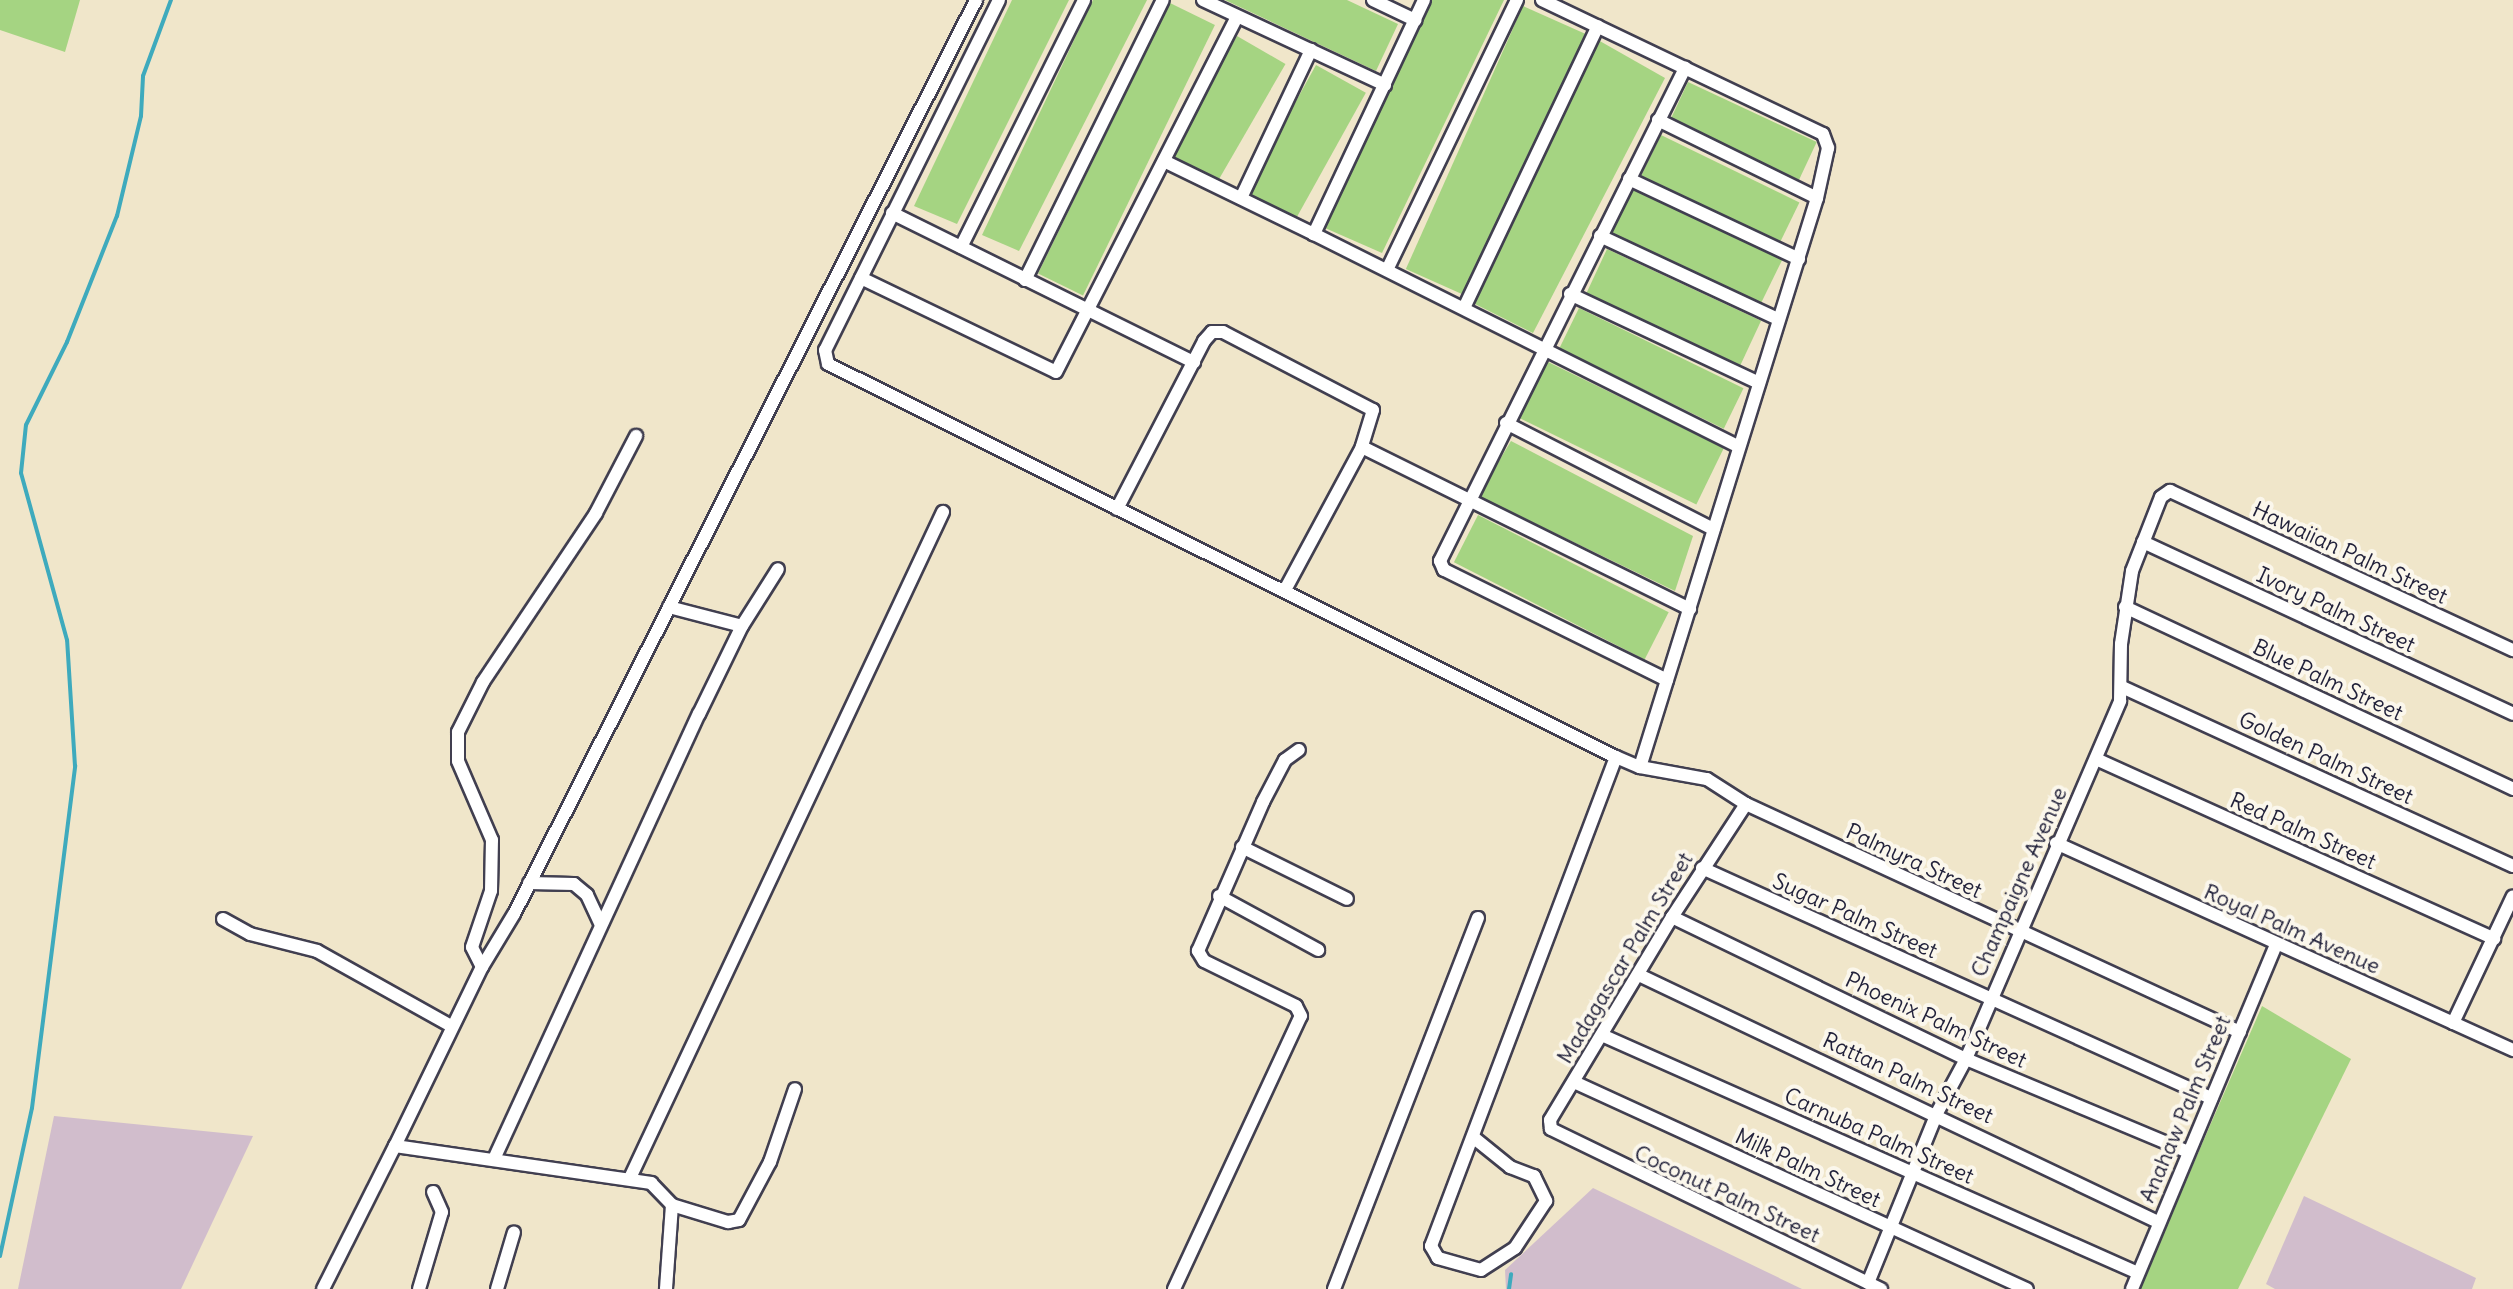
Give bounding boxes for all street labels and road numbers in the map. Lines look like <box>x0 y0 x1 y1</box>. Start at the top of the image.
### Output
street label: Hawaiian Palm Street <box>2248 496 2452 610</box>
street label: Ivory Palm Street <box>2253 562 2419 658</box>
street label: Blue Palm Street <box>2249 634 2407 726</box>
street label: Golden Palm Street <box>2235 706 2417 810</box>
street label: Champaigne Avenue <box>1965 783 2073 981</box>
street label: Red Palm Street <box>2226 787 2380 875</box>
street label: Palmyra Street <box>1842 818 1986 904</box>
street label: Madagascar Palm Street <box>1551 848 1699 1068</box>
street label: Sugar Palm Street <box>1769 868 1941 964</box>
street label: Royal Palm Avenue <box>2200 878 2384 980</box>
street label: Phoenix Palm Street <box>1841 966 2031 1074</box>
street label: Anahaw Palm Street <box>2134 1011 2236 1207</box>
street label: Rattan Palm Street <box>1818 1027 1998 1129</box>
street label: Carnuba Palm Street <box>1780 1082 1978 1190</box>
street label: Milk Palm Street <box>1731 1123 1885 1213</box>
street label: Coconut Palm Street <box>1630 1139 1824 1249</box>

